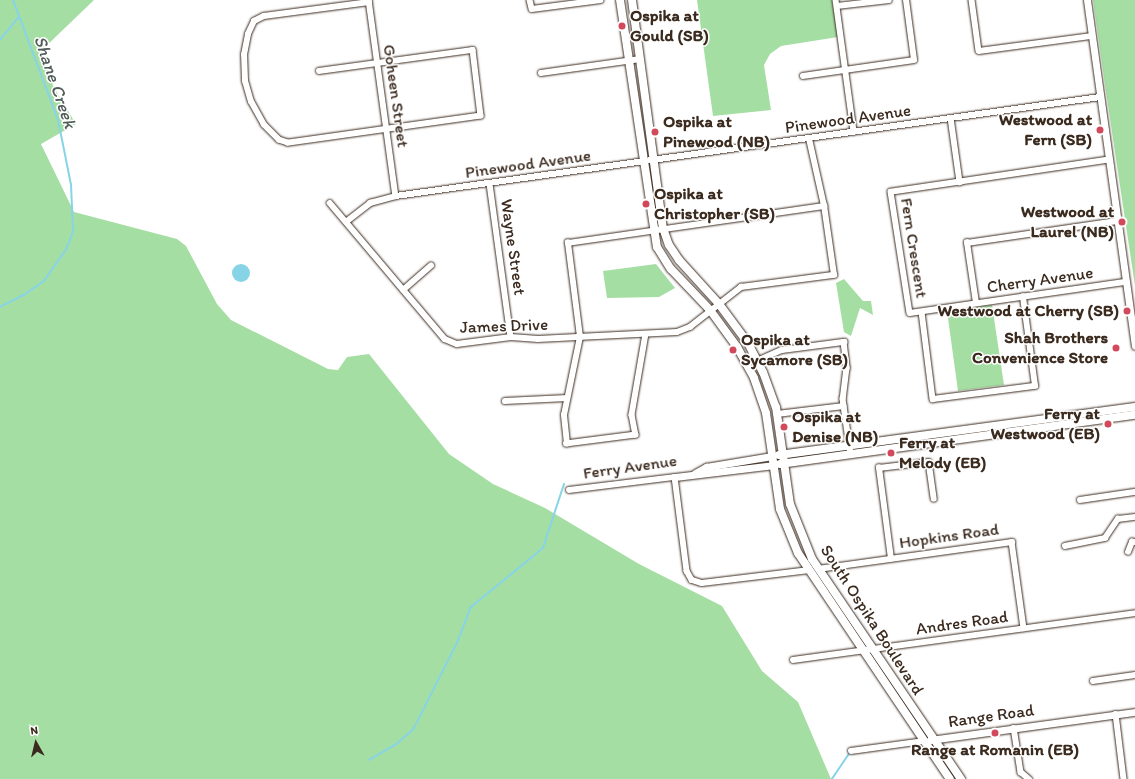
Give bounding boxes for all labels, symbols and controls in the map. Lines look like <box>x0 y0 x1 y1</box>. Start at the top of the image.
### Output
place label: Ospika at Gould (SB) <box>630 6 709 46</box>
marker: Ospika at Gould (SB) <box>617 21 627 31</box>
water label: Shane Creek <box>29 33 81 131</box>
street label: Goheen Street <box>379 43 413 149</box>
street label: Pinewood Avenue <box>784 100 912 138</box>
place label: Westwood at Fern (SB) <box>999 110 1092 150</box>
place label: Ospika at Pinewood (NB) <box>663 112 770 152</box>
marker: Westwood at Fern (SB) <box>1095 125 1105 135</box>
marker: Ospika at Pinewood (NB) <box>650 127 660 137</box>
street label: Pinewood Avenue <box>464 145 592 183</box>
place label: Ospika at Christopher (SB) <box>654 184 775 224</box>
street label: Fern Crescent <box>896 196 932 300</box>
street label: Wayne Street <box>496 198 530 296</box>
marker: Ospika at Christopher (SB) <box>641 199 651 209</box>
place label: Westwood at Laurel (NB) <box>1021 202 1114 242</box>
marker: Westwood at Laurel (NB) <box>1117 217 1127 227</box>
street label: Cherry Avenue <box>986 263 1094 297</box>
place label: Westwood at Cherry (SB) <box>937 301 1119 321</box>
marker: Westwood at Cherry (SB) <box>1122 306 1132 316</box>
street label: James Drive <box>459 314 549 338</box>
place label: Shah Brothers Convenience Store <box>972 328 1108 368</box>
place label: Ospika at Sycamore (SB) <box>741 330 848 370</box>
marker: Shah Brothers Convenience Store <box>1111 343 1121 353</box>
marker: Ospika at Sycamore (SB) <box>728 345 738 355</box>
place label: Ferry at Westwood (EB) <box>991 404 1100 444</box>
place label: Ospika at Denise (NB) <box>792 407 878 447</box>
marker: Ferry at Westwood (EB) <box>1103 419 1113 429</box>
marker: Ospika at Denise (NB) <box>779 422 789 432</box>
place label: Ferry at Melody (EB) <box>899 433 986 473</box>
marker: Ferry at Melody (EB) <box>886 448 896 458</box>
street label: Ferry Avenue <box>582 450 678 484</box>
street label: Hopkins Road <box>898 519 1000 553</box>
street label: South Ospika Boulevard <box>816 541 928 699</box>
street label: Andres Road <box>915 606 1009 640</box>
street label: Range Road <box>947 700 1035 732</box>
north arrow <box>16 723 56 763</box>
text: N <box>30 724 39 738</box>
marker: Range at Romanin (EB) <box>990 728 1000 738</box>
place label: Range at Romanin (EB) <box>911 740 1079 760</box>

